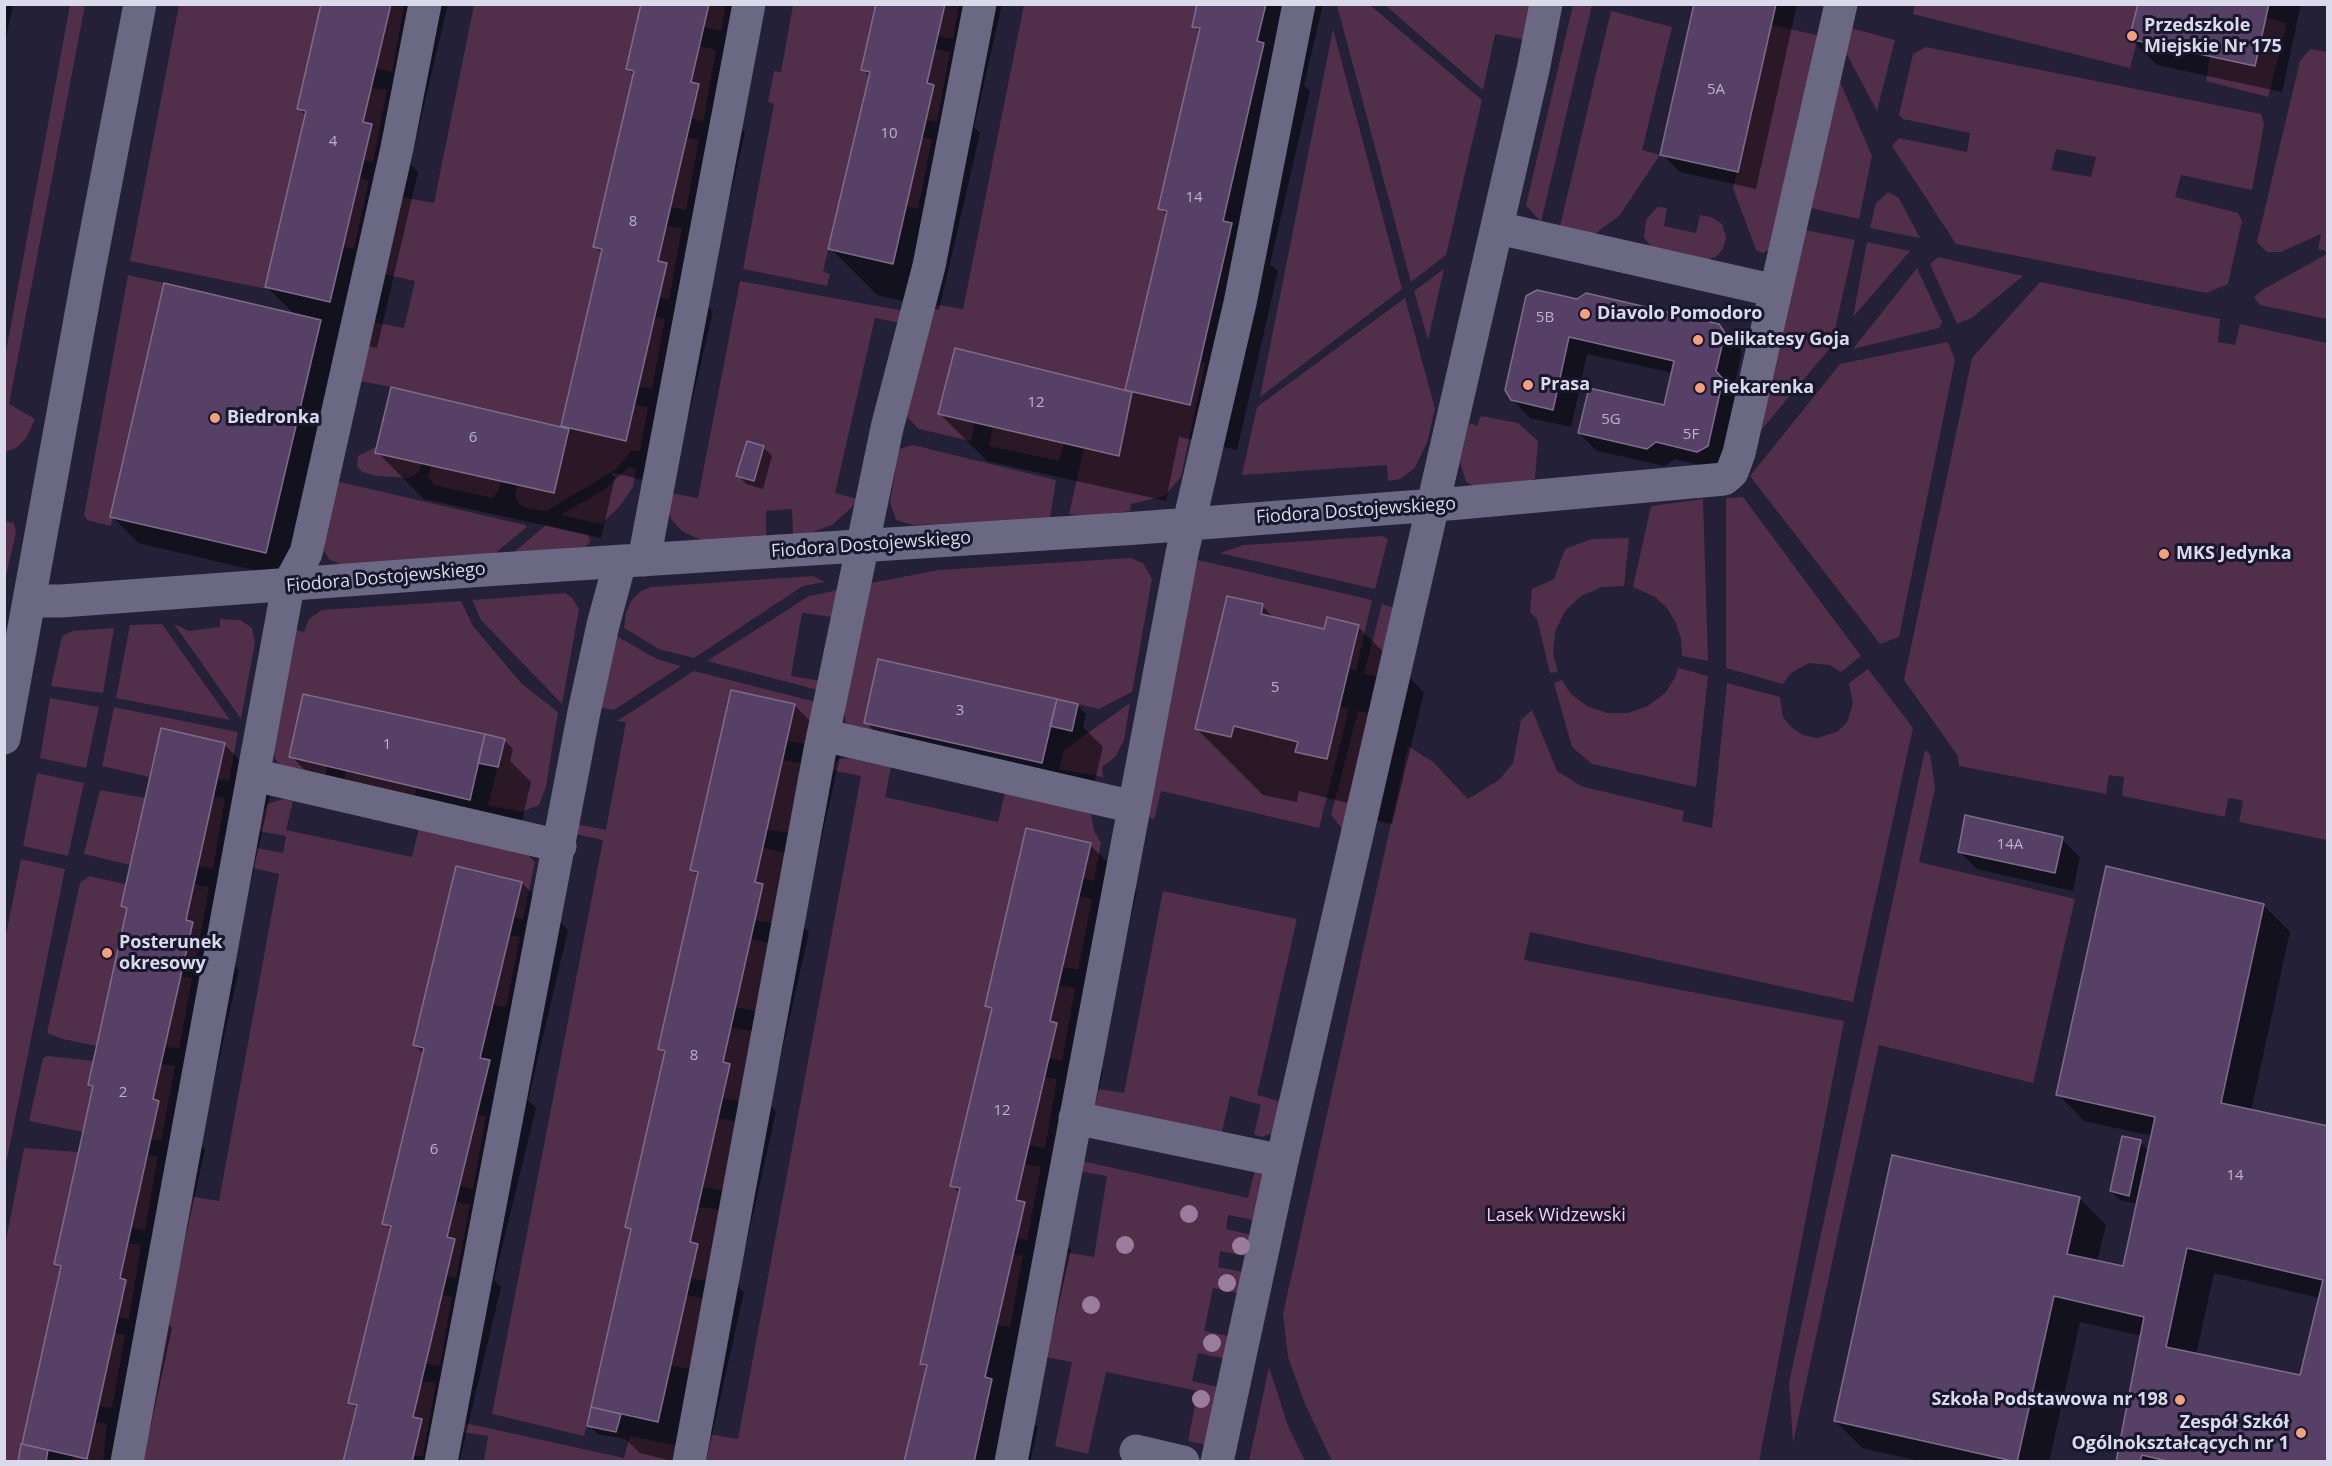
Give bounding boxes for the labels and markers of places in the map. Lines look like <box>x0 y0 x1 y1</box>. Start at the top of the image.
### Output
place label: Przedszkole Miejskie Nr 175 <box>2144 15 2282 57</box>
marker: Przedszkole Miejskie Nr 175 <box>2125 29 2139 43</box>
place label: Diavolo Pomodoro <box>1597 303 1763 325</box>
marker: Diavolo Pomodoro <box>1578 307 1592 321</box>
place label: Delikatesy Goja <box>1710 329 1850 351</box>
marker: Delikatesy Goja <box>1691 333 1705 347</box>
place label: Prasa <box>1540 374 1590 396</box>
place label: Piekarenka <box>1712 377 1814 399</box>
marker: Prasa <box>1521 378 1535 392</box>
marker: Piekarenka <box>1693 381 1707 395</box>
place label: Biedronka <box>227 407 320 429</box>
marker: Biedronka <box>208 411 222 425</box>
place label: MKS Jedynka <box>2176 543 2292 565</box>
marker: MKS Jedynka <box>2157 547 2171 561</box>
place label: Posterunek okresowy <box>119 932 222 974</box>
marker: Posterunek okresowy <box>100 946 114 960</box>
place label: Szkoła Podstawowa nr 198 <box>1931 1389 2168 1411</box>
marker: Szkoła Podstawowa nr 198 <box>2173 1393 2187 1407</box>
place label: Zespół Szkół Ogólnokształcących nr 1 <box>2071 1412 2289 1454</box>
marker: Zespół Szkół Ogólnokształcących nr 1 <box>2294 1426 2308 1440</box>

